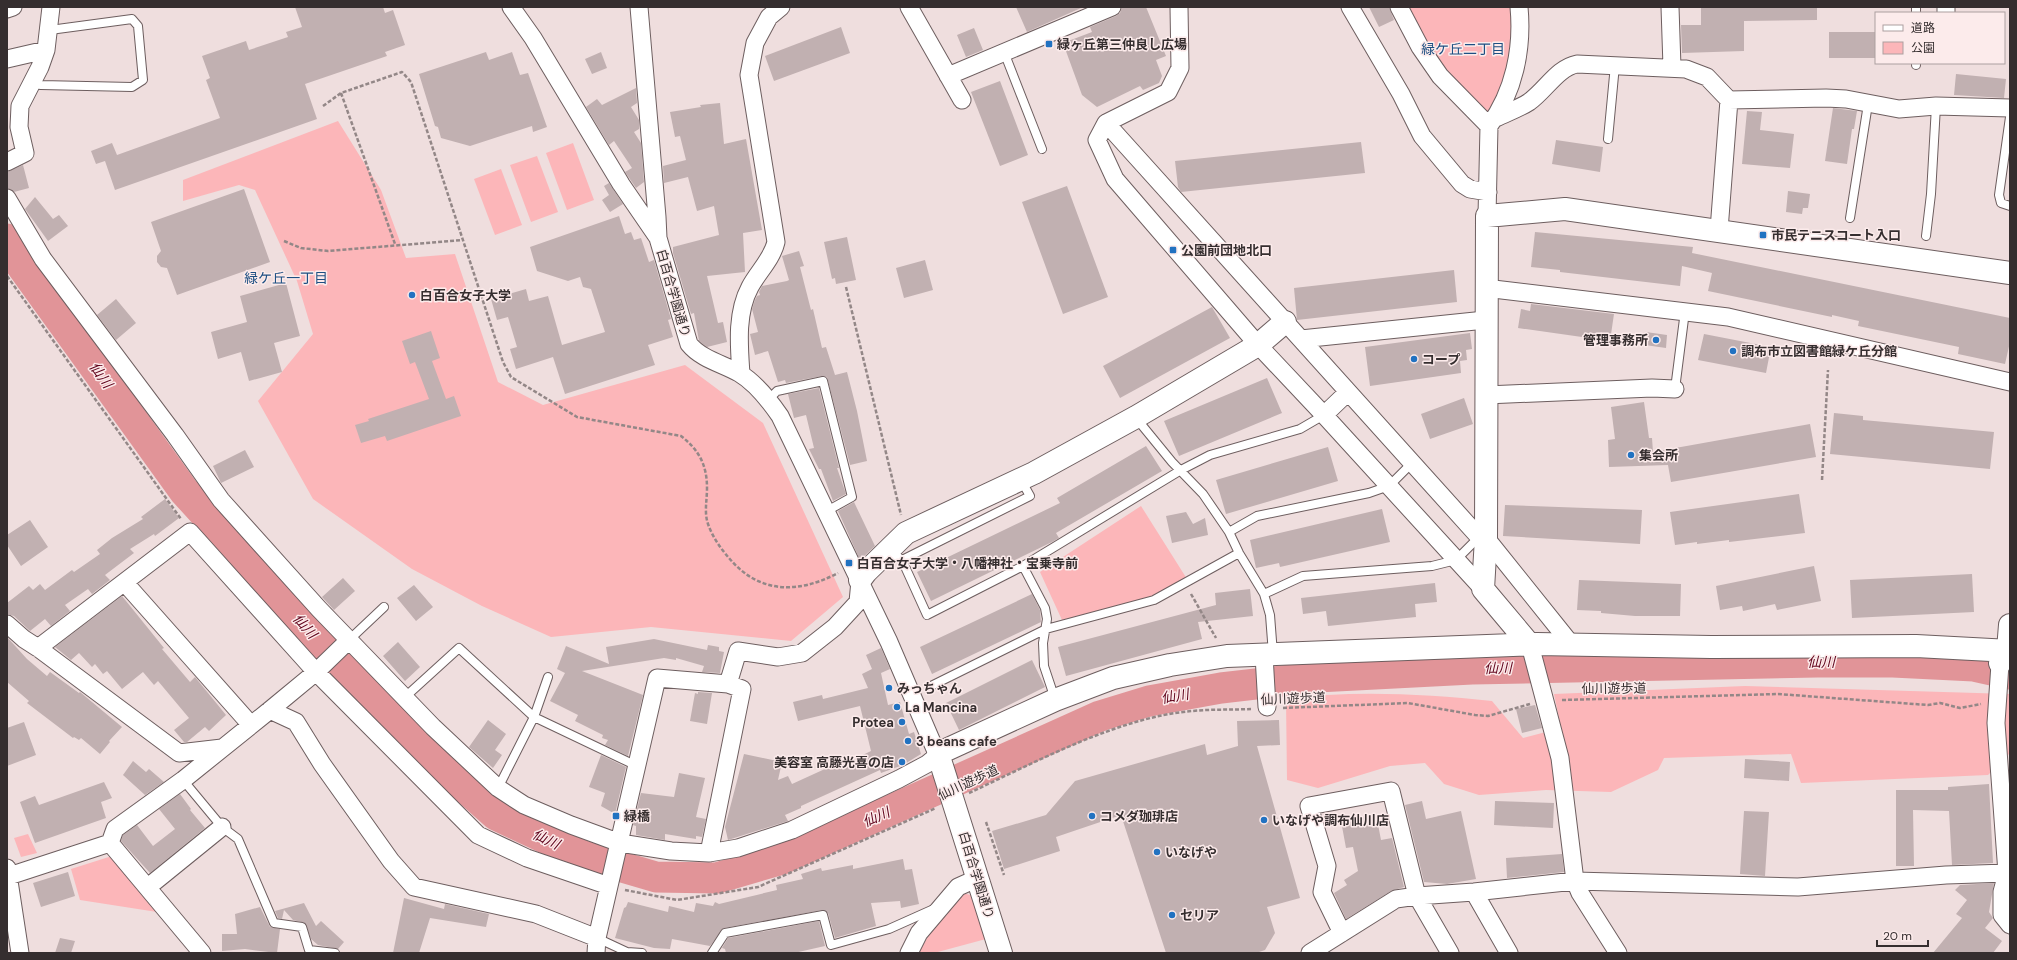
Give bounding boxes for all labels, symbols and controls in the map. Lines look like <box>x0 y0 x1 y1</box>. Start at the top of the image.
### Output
legend <box>1875 12 2005 64</box>
text: 道路 <box>1911 20 1935 36</box>
place label: 緑ヶ丘第三仲良し広場 <box>1056 36 1187 53</box>
marker: 緑ヶ丘第三仲良し広場 <box>1044 39 1054 49</box>
district label: 緑ケ丘二丁目 <box>1421 40 1505 58</box>
text: 公園 <box>1911 40 1935 56</box>
place label: 市民テニスコート入口 <box>1771 227 1901 244</box>
marker: 市民テニスコート入口 <box>1758 230 1768 240</box>
place label: 公園前団地北口 <box>1181 242 1272 259</box>
marker: 公園前団地北口 <box>1168 245 1178 255</box>
street label: 白百合学園通り <box>653 247 694 339</box>
district label: 緑ケ丘一丁目 <box>244 269 328 287</box>
place label: 白百合女子大学 <box>420 287 511 304</box>
marker: 白百合女子大学 <box>407 290 417 300</box>
place label: 管理事務所 <box>1583 332 1648 349</box>
marker: 管理事務所 <box>1651 335 1661 345</box>
place label: 調布市立図書館緑ケ丘分館 <box>1741 343 1897 360</box>
marker: 調布市立図書館緑ケ丘分館 <box>1728 346 1738 356</box>
place label: コープ <box>1422 351 1460 368</box>
marker: コープ <box>1409 354 1419 364</box>
water label: 仙川 <box>85 358 118 393</box>
place label: 集会所 <box>1639 447 1678 464</box>
marker: 集会所 <box>1626 450 1636 460</box>
place label: 白百合女子大学・八幡神社・宝乗寺前 <box>857 555 1078 572</box>
marker: 白百合女子大学・八幡神社・宝乗寺前 <box>844 558 854 568</box>
water label: 仙川 <box>289 610 322 644</box>
water label: 仙川 <box>1807 653 1837 671</box>
water label: 仙川 <box>1484 659 1514 677</box>
street label: 仙川遊歩道 <box>1581 679 1647 698</box>
place label: みっちゃん <box>897 680 962 697</box>
marker: みっちゃん <box>884 683 894 693</box>
water label: 仙川 <box>1160 684 1192 707</box>
street label: 仙川遊歩道 <box>1260 689 1326 708</box>
place label: La Mancina <box>905 699 977 716</box>
marker: La Mancina <box>892 702 902 712</box>
place label: Protea <box>852 714 894 731</box>
marker: Protea <box>897 717 907 727</box>
place label: 3 beans cafe <box>916 733 997 750</box>
marker: 3 beans cafe <box>903 736 913 746</box>
place label: 美容室 高藤光喜の店 <box>774 754 894 771</box>
marker: 美容室 高藤光喜の店 <box>897 757 907 767</box>
street label: 仙川遊歩道 <box>935 761 1001 804</box>
water label: 仙川 <box>860 802 894 831</box>
place label: 緑橋 <box>623 808 650 825</box>
place label: コメダ珈琲店 <box>1100 808 1178 825</box>
marker: 緑橋 <box>611 811 621 821</box>
marker: コメダ珈琲店 <box>1087 811 1097 821</box>
place label: いなげや調布仙川店 <box>1272 812 1389 829</box>
marker: いなげや調布仙川店 <box>1259 815 1269 825</box>
water label: 仙川 <box>530 825 564 854</box>
street label: 白百合学園通り <box>955 829 998 921</box>
place label: いなげや <box>1165 844 1217 861</box>
marker: いなげや <box>1152 847 1162 857</box>
place label: セリア <box>1180 907 1219 924</box>
marker: セリア <box>1167 910 1177 920</box>
scale bar <box>1877 922 1928 948</box>
text: 20 m <box>1883 928 1912 944</box>

